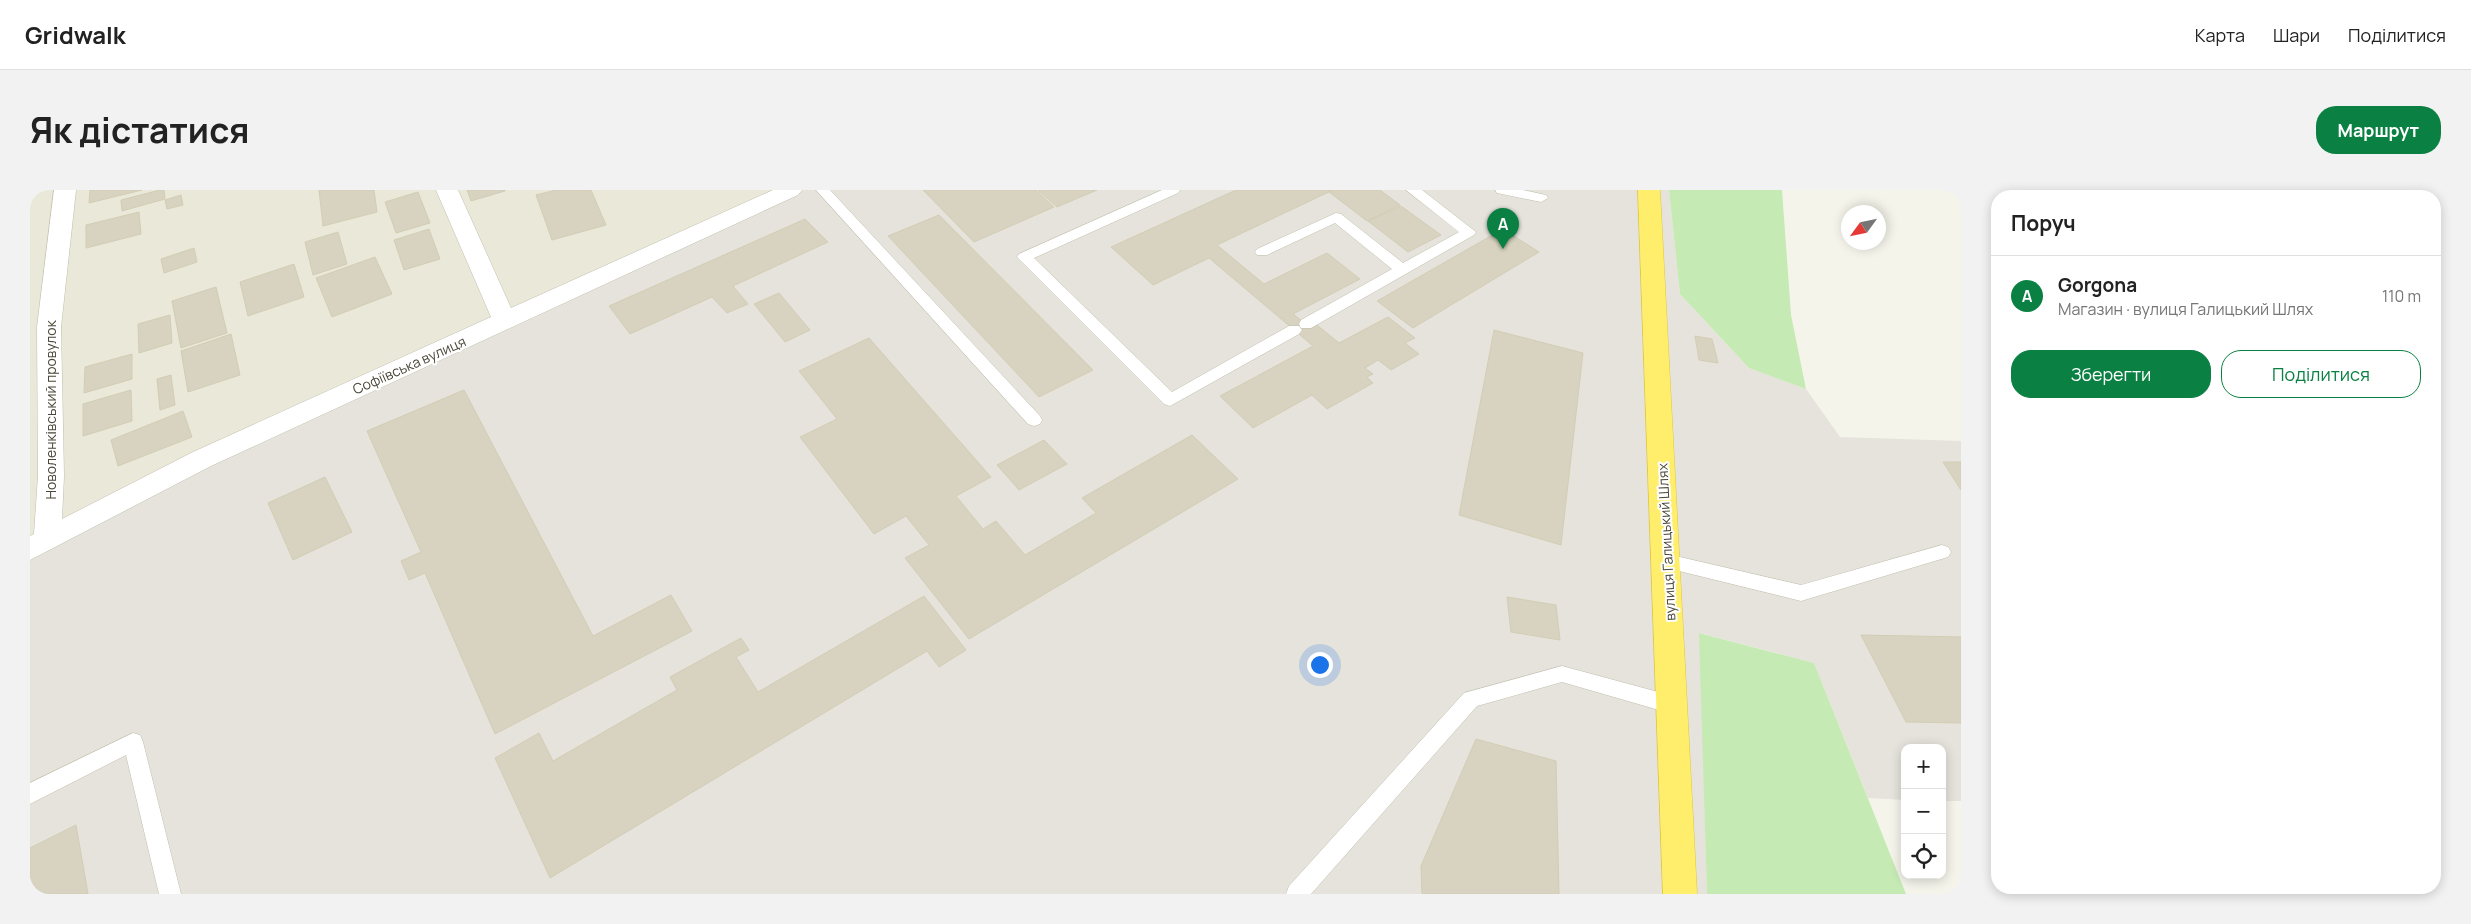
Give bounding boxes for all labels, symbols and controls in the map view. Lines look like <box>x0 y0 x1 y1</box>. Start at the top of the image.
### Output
text: Gridwalk <box>25 18 126 51</box>
text: Карта <box>2195 23 2245 47</box>
text: Шари <box>2273 23 2320 47</box>
text: Поділитися <box>2348 23 2446 47</box>
text: Як дістатися <box>30 106 249 154</box>
button: Маршрут <box>2316 106 2441 154</box>
north arrow <box>1841 205 1886 250</box>
pin: A <box>1487 208 1519 249</box>
text: Поруч <box>2011 209 2076 237</box>
text: Gorgona <box>2058 272 2137 298</box>
text: A <box>2022 285 2032 307</box>
text: 110 m <box>2382 285 2421 307</box>
text: Магазин · вулиця Галицький Шлях <box>2058 298 2313 320</box>
street label: Новоленківський провулок <box>41 319 60 500</box>
street label: Софіївська вулиця <box>349 331 469 399</box>
button: Зберегти <box>2011 350 2211 398</box>
button: Поділитися <box>2221 350 2421 398</box>
street label: вулиця Галицький Шлях <box>1652 462 1680 621</box>
your location <box>1307 652 1333 678</box>
map controls <box>1901 744 1946 879</box>
button: + <box>1901 744 1946 789</box>
button: − <box>1901 789 1946 834</box>
button: locate <box>1901 834 1946 879</box>

